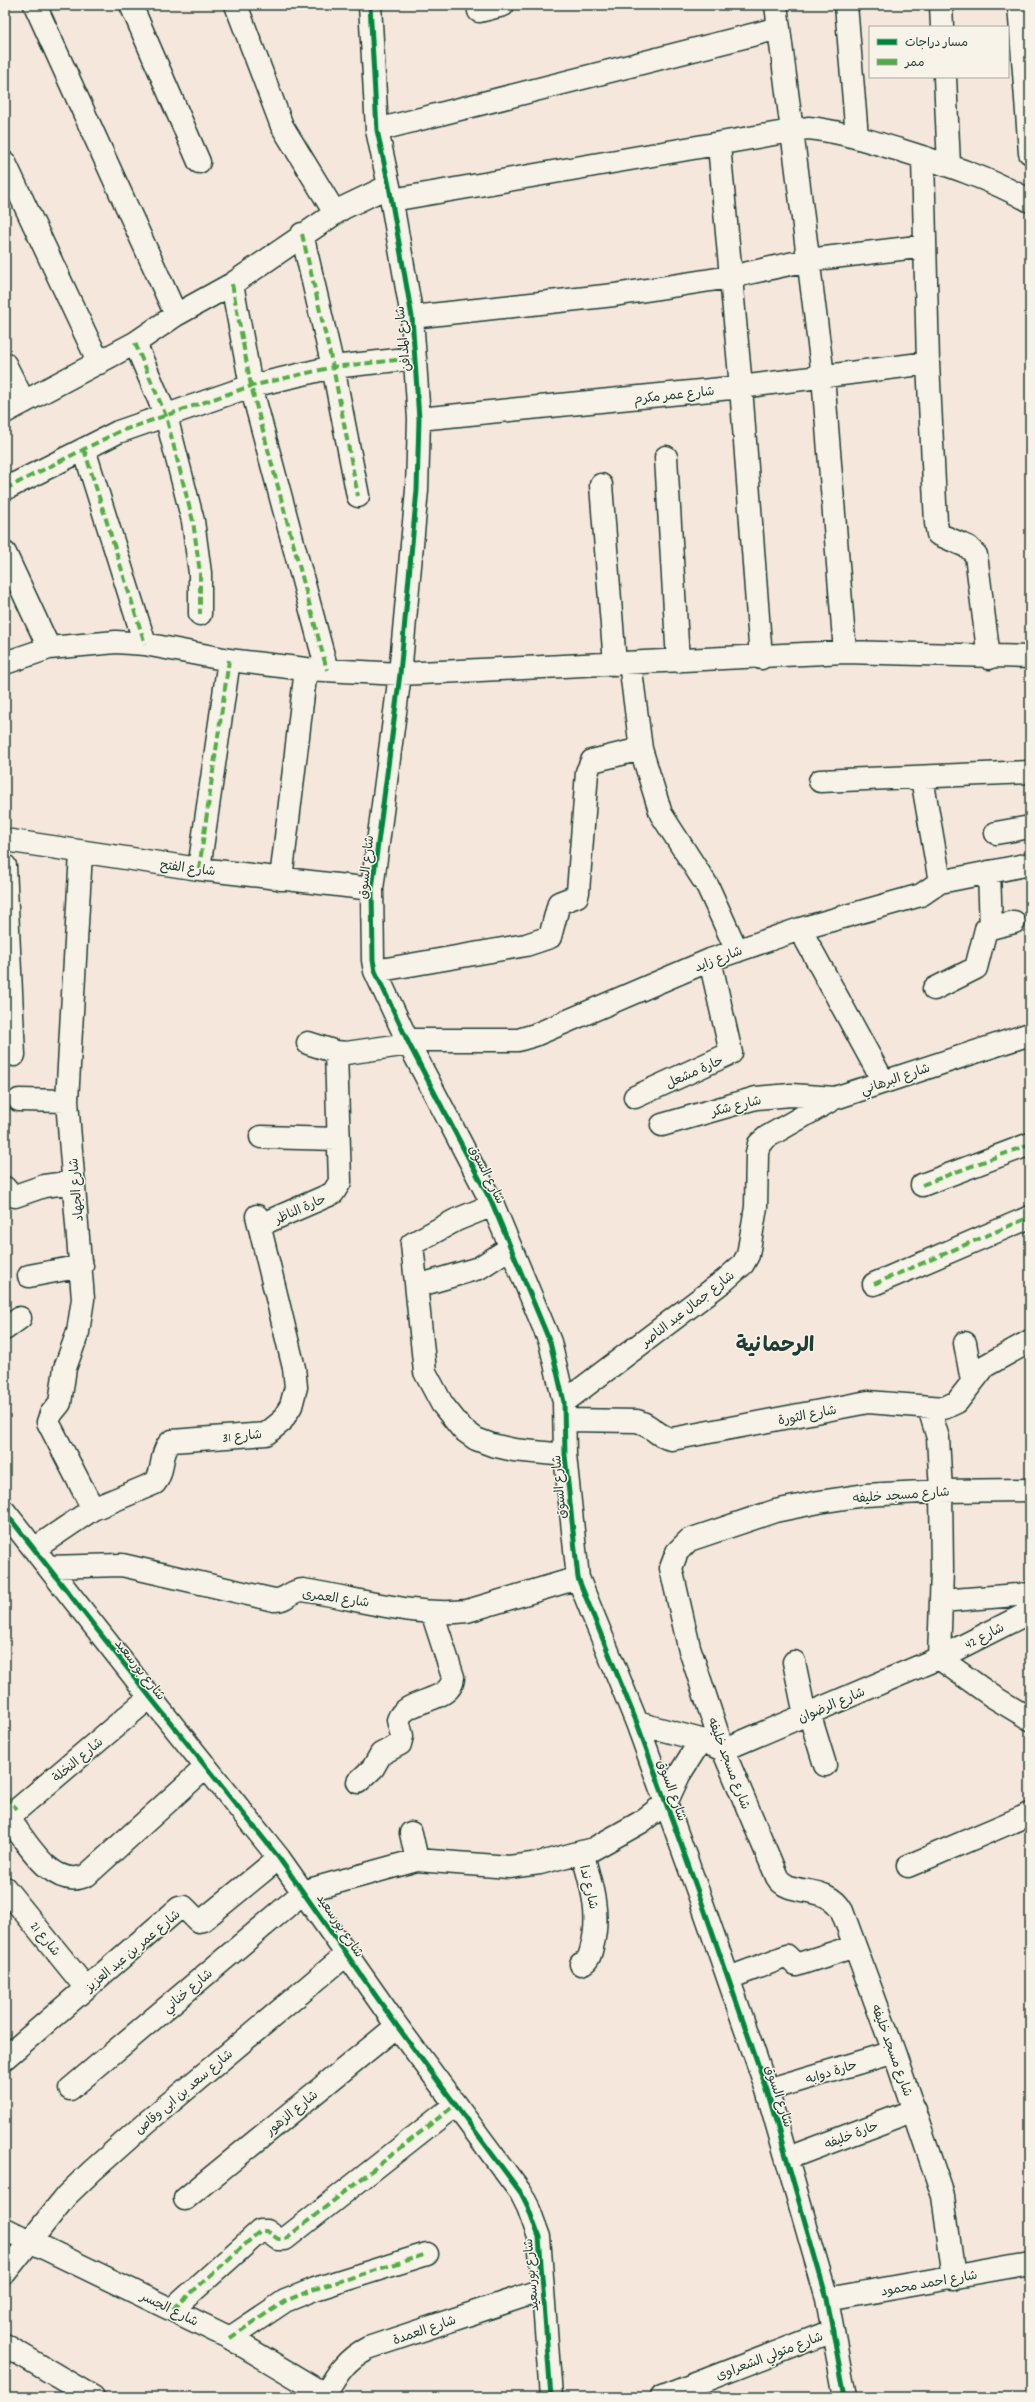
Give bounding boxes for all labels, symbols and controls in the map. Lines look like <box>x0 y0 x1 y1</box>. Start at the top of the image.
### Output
legend <box>869 26 1009 78</box>
text: مسار دراجات <box>905 35 968 52</box>
text: ممر <box>904 55 924 72</box>
street label: شارع المدافن <box>392 305 417 372</box>
street label: شارع عمر مكرم <box>633 383 716 410</box>
street label: شارع السوق <box>355 834 380 900</box>
street label: شارع الفتح <box>159 857 216 882</box>
street label: شارع زايد <box>692 942 746 978</box>
street label: حارة مشعل <box>663 1052 727 1094</box>
street label: شارع البرهاني <box>858 1060 933 1101</box>
street label: شارع شكر <box>708 1092 764 1123</box>
street label: شارع السوق <box>463 1142 509 1208</box>
street label: شارع الجهاد <box>65 1157 90 1222</box>
street label: حارة الناظر <box>271 1191 330 1230</box>
street label: شارع جمال عبد الناصر <box>637 1267 739 1353</box>
district label: الرحمانية <box>736 1332 814 1362</box>
street label: شارع الثورة <box>776 1401 838 1431</box>
street label: شارع 31 <box>222 1426 263 1449</box>
street label: شارع السوق <box>548 1454 573 1520</box>
street label: شارع مسجد خليفه <box>852 1484 950 1509</box>
street label: شارع العمرى <box>301 1585 370 1614</box>
street label: شارع 42 <box>962 1619 1008 1655</box>
street label: شارع بورسعيد <box>109 1636 169 1705</box>
street label: شارع الرضوان <box>795 1684 869 1729</box>
street label: شارع مسجد خليفه <box>701 1715 754 1813</box>
street label: شارع النخلة <box>49 1734 108 1788</box>
street label: شارع السوق <box>651 1757 691 1824</box>
street label: شارع ندا <box>573 1864 602 1911</box>
street label: شارع بورسعيد <box>311 1891 367 1962</box>
street label: شارع عمر بن عبد العزيز <box>81 1906 186 1998</box>
street label: شارع 21 <box>24 1918 64 1961</box>
street label: شارع خناني <box>159 1965 218 2019</box>
street label: شارع مسجد خليفه <box>865 2002 916 2100</box>
street label: شارع سعد بن ابى وقاص <box>131 2046 238 2140</box>
street label: حارة دوابه <box>804 2057 860 2090</box>
street label: شارع السوق <box>759 2063 797 2130</box>
street label: شارع الزهور <box>261 2087 323 2142</box>
street label: حارة خليفه <box>822 2117 882 2155</box>
street label: شارع بورسعيد <box>520 2238 545 2312</box>
street label: شارع احمد محمود <box>880 2267 979 2302</box>
street label: شارع الجسر <box>136 2288 201 2332</box>
street label: شارع العمدة <box>390 2312 459 2351</box>
street label: شارع متولي الشعراوى <box>713 2328 826 2387</box>

